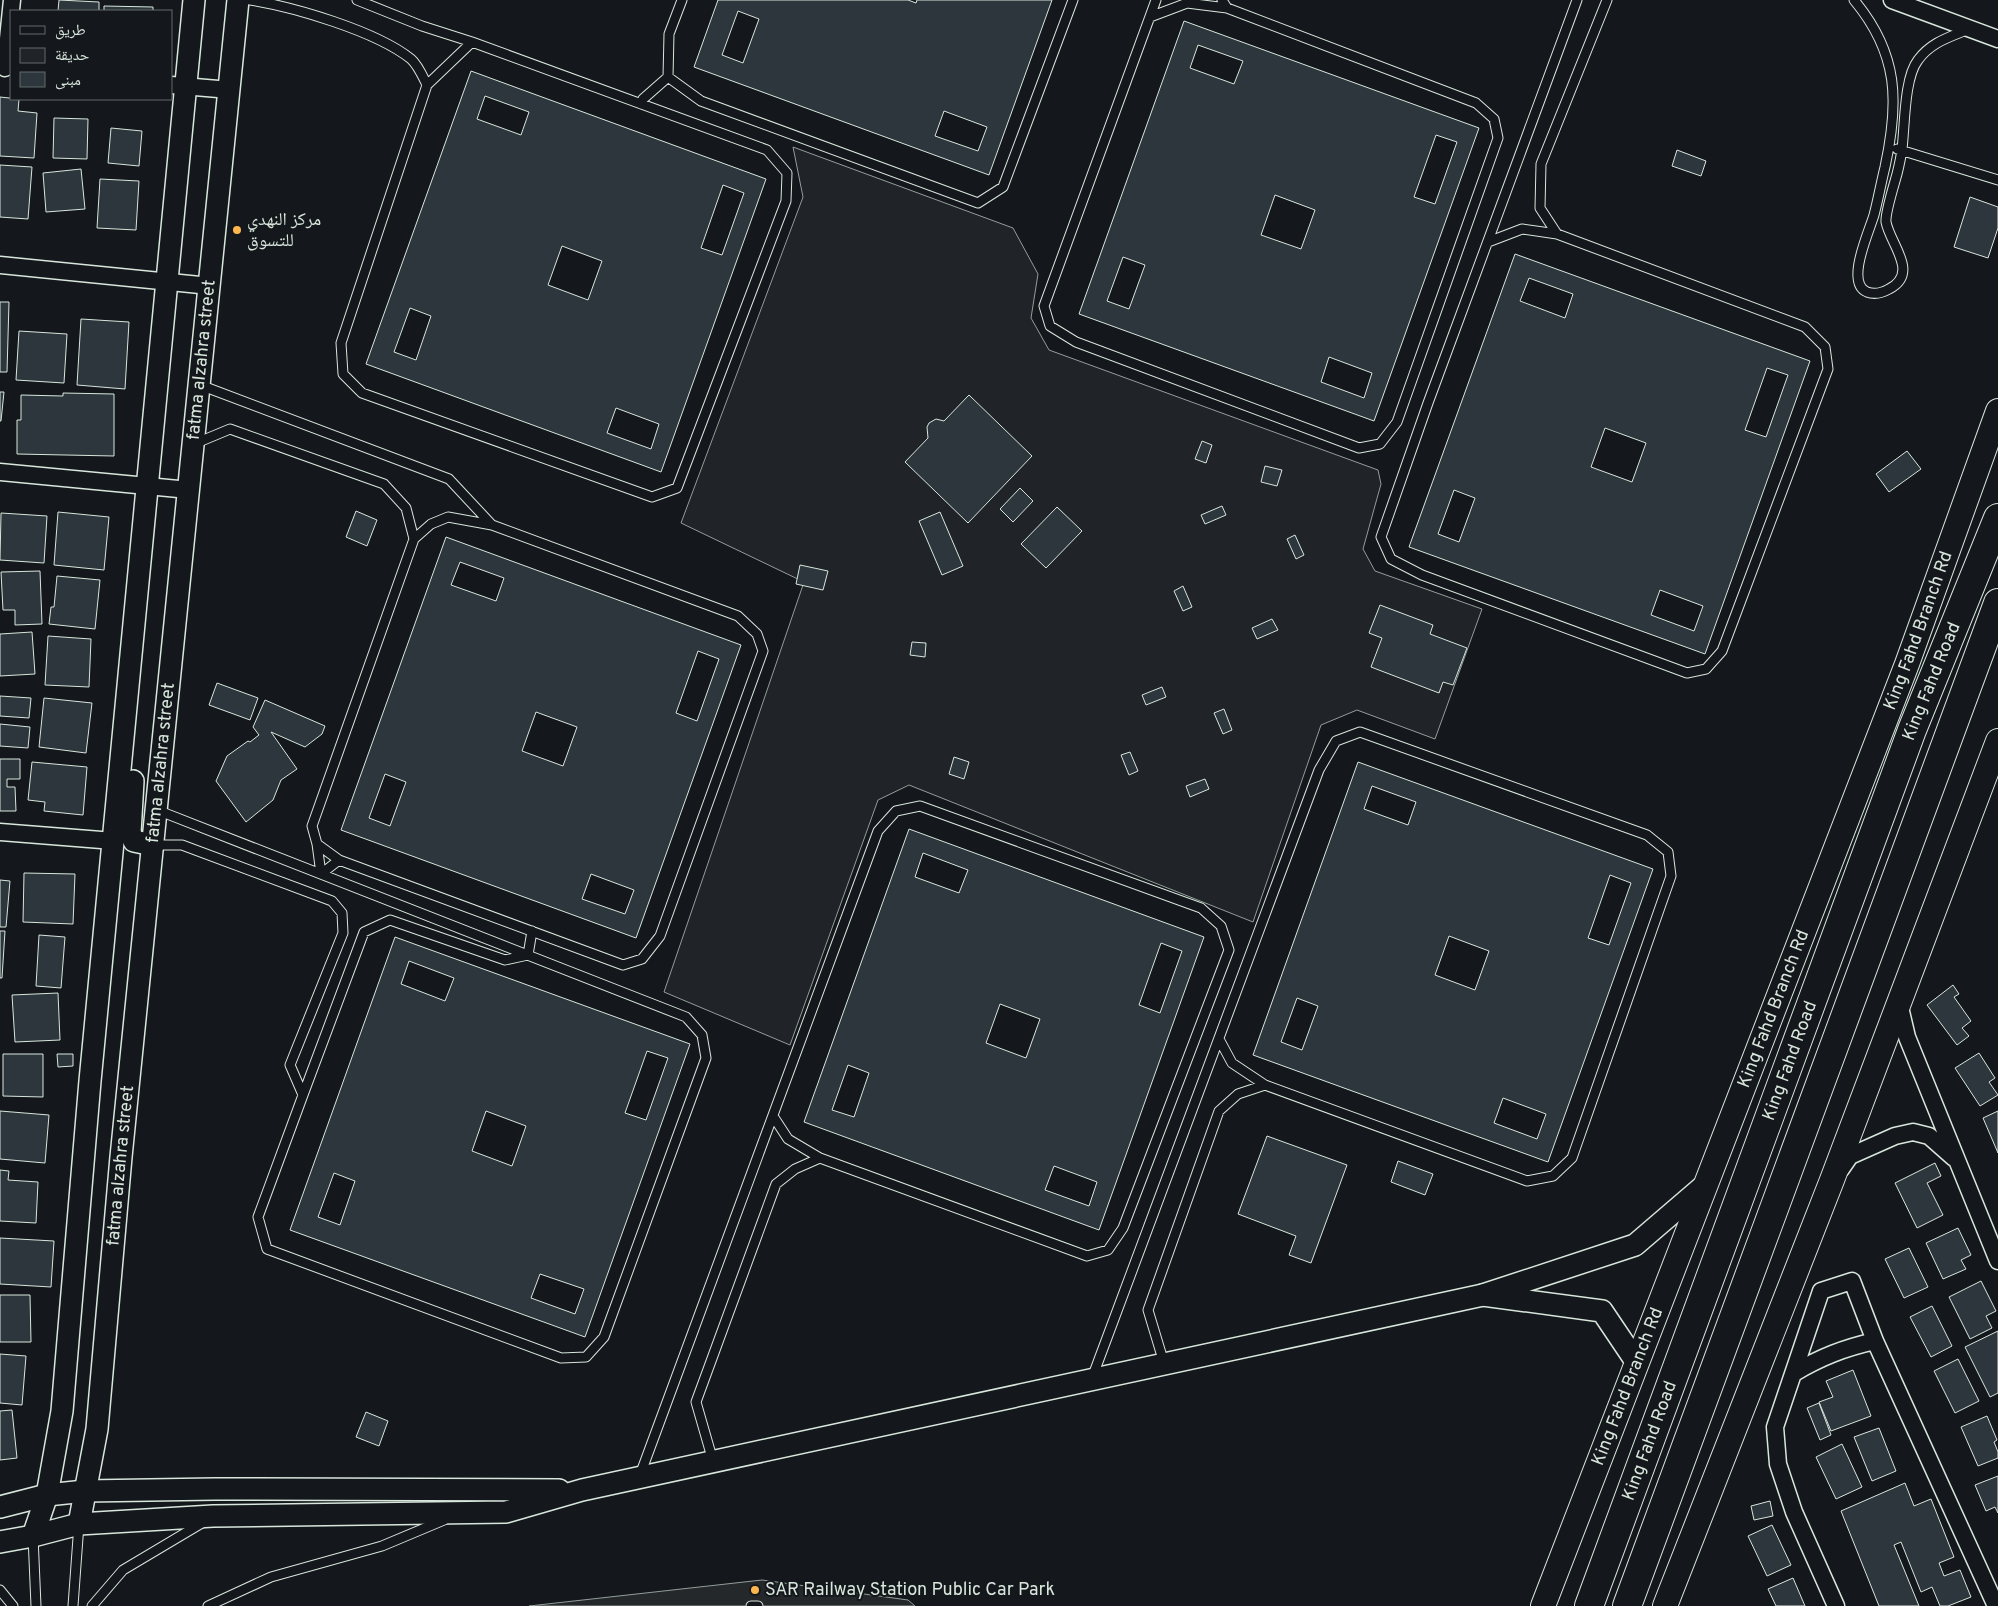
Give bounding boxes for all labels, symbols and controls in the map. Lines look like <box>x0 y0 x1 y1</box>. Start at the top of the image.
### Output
legend <box>10 10 172 100</box>
text: طريق <box>55 22 86 41</box>
text: حديقة <box>55 47 90 66</box>
text: مبنى <box>55 72 81 91</box>
place label: مركز النهدي للتسوق <box>247 209 321 253</box>
marker: مركز النهدي للتسوق <box>231 224 243 236</box>
street label: fatma alzahra street <box>182 279 221 441</box>
street label: King Fahd Branch Rd <box>1879 548 1958 714</box>
street label: King Fahd Road <box>1898 619 1966 744</box>
street label: fatma alzahra street <box>141 681 180 844</box>
street label: King Fahd Branch Rd <box>1733 927 1815 1091</box>
street label: King Fahd Road <box>1757 998 1823 1124</box>
street label: fatma alzahra street <box>102 1084 140 1247</box>
street label: King Fahd Branch Rd <box>1587 1304 1669 1469</box>
street label: King Fahd Road <box>1617 1378 1682 1504</box>
place label: SAR Railway Station Public Car Park <box>765 1579 1055 1602</box>
marker: SAR Railway Station Public Car Park <box>749 1584 761 1596</box>

